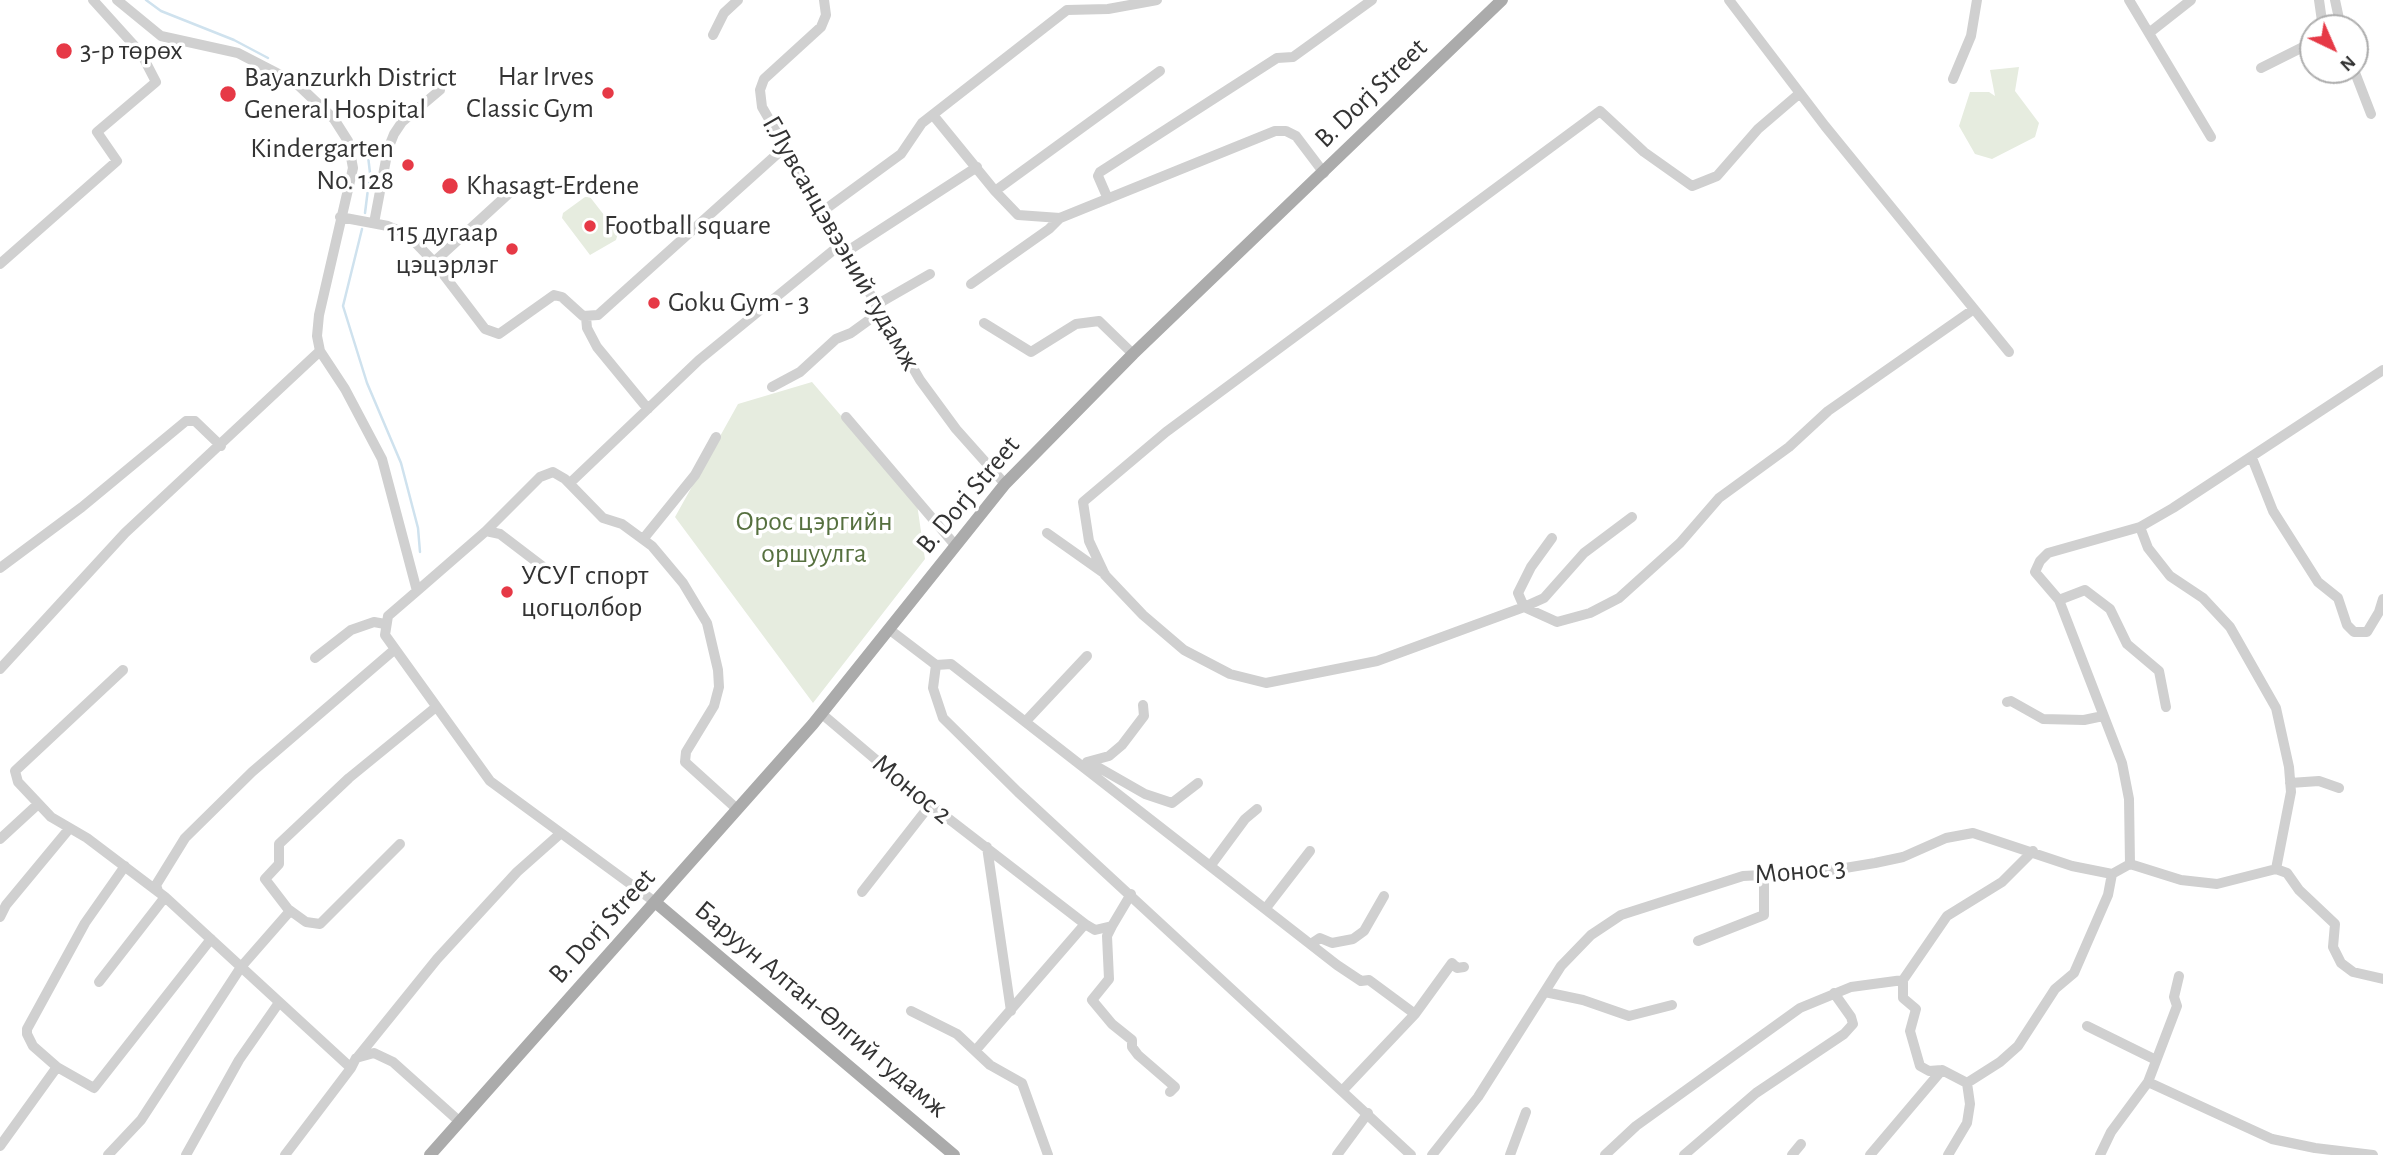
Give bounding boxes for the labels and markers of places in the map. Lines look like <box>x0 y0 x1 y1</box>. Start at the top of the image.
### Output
place label: 3-р төрөх <box>80 34 183 68</box>
marker: 3-р төрөх <box>54 41 74 61</box>
place label: Har Irves Classic Gym <box>466 60 594 126</box>
place label: Bayanzurkh District General Hospital <box>244 61 456 127</box>
marker: Bayanzurkh District General Hospital <box>218 84 238 104</box>
marker: Har Irves Classic Gym <box>600 85 616 101</box>
place label: Kindergarten No. 128 <box>250 132 394 198</box>
marker: Kindergarten No. 128 <box>400 157 416 173</box>
place label: Khasagt-Erdene <box>466 169 639 203</box>
marker: Khasagt-Erdene <box>440 176 460 196</box>
place label: Football square <box>604 209 771 243</box>
place label: 115 дугаар цэцэрлэг <box>387 216 498 282</box>
marker: Football square <box>582 218 598 234</box>
marker: 115 дугаар цэцэрлэг <box>504 241 520 257</box>
place label: Goku Gym - 3 <box>668 286 810 320</box>
marker: Goku Gym - 3 <box>646 295 662 311</box>
place label: УСУГ спорт цогцолбор <box>521 559 648 625</box>
marker: УСУГ спорт цогцолбор <box>499 584 515 600</box>

